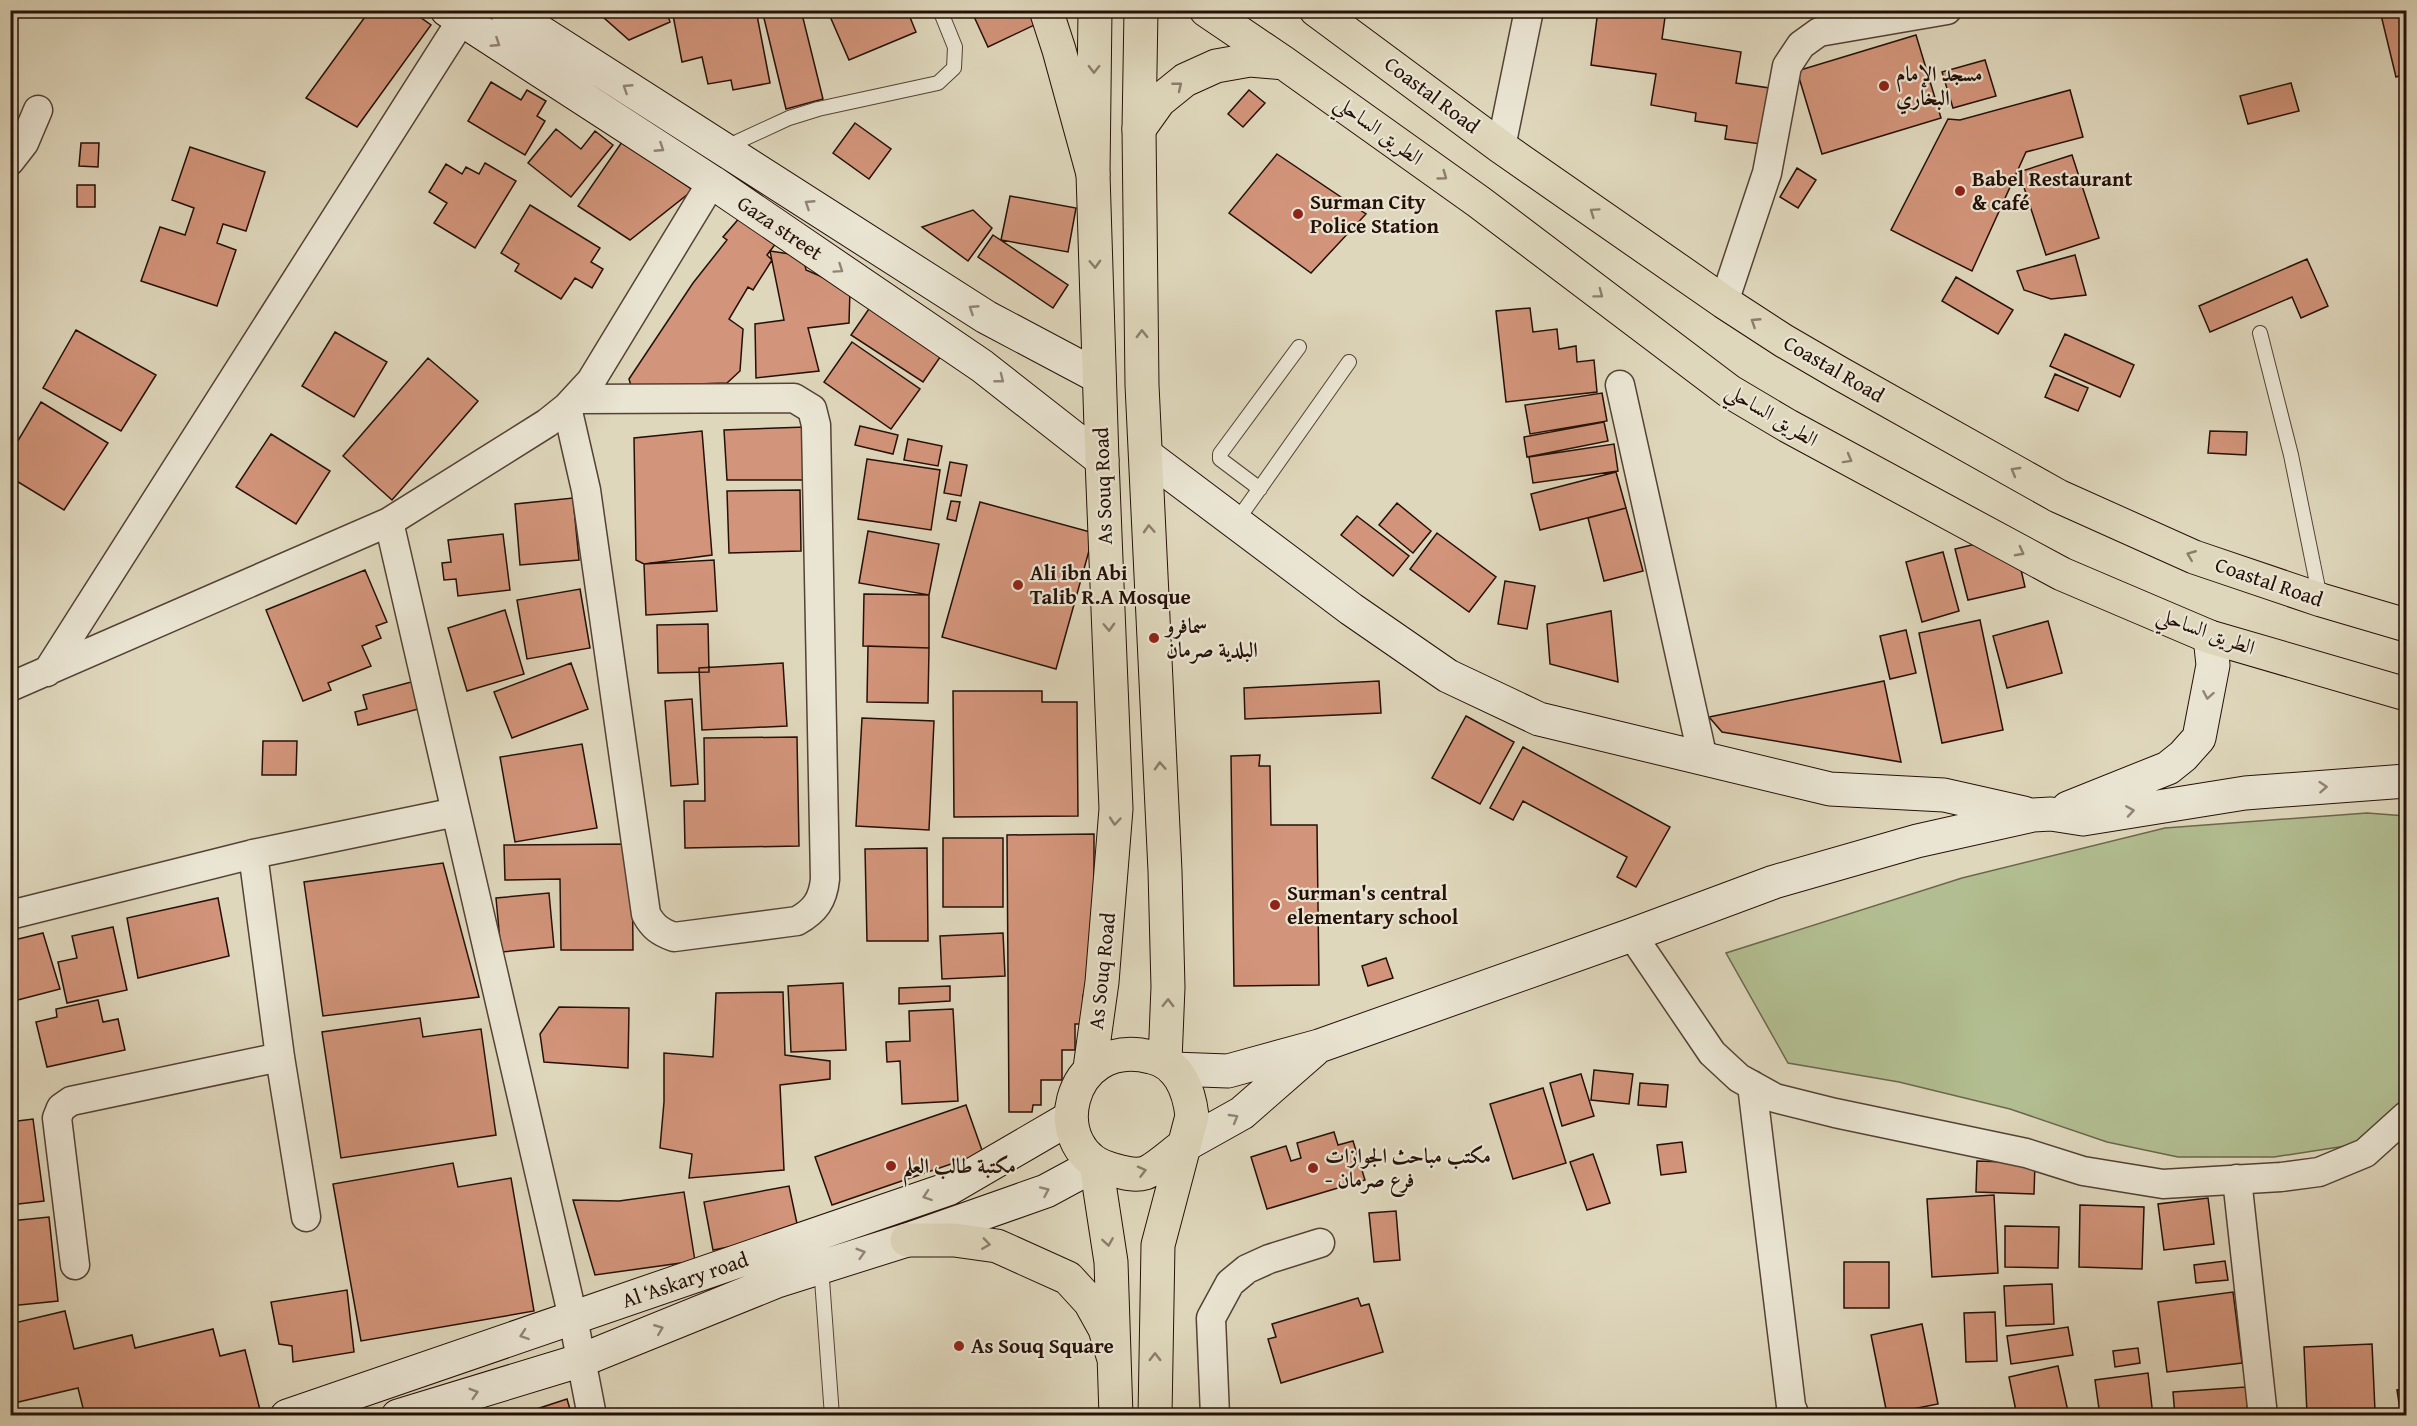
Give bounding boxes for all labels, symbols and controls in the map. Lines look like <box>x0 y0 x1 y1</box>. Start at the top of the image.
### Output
one-way arrow <box>490 35 500 47</box>
street label: Coastal Road <box>1378 48 1487 141</box>
place label: مسجد الإمام البخاري <box>1896 58 1982 115</box>
one-way arrow <box>1088 64 1100 73</box>
marker: مسجد الإمام البخاري <box>1877 79 1891 93</box>
one-way arrow <box>1171 82 1182 93</box>
one-way arrow <box>623 83 633 95</box>
street label: الطريق الساحلي <box>1326 87 1430 176</box>
one-way arrow <box>654 141 664 153</box>
place label: Babel Restaurant & café <box>1972 163 2132 218</box>
one-way arrow <box>1437 169 1448 180</box>
marker: Babel Restaurant & café <box>1953 184 1967 198</box>
place label: Surman City Police Station <box>1310 186 1439 241</box>
street label: Gaza street <box>731 188 830 268</box>
one-way arrow <box>805 200 816 211</box>
marker: Surman City Police Station <box>1291 207 1305 221</box>
one-way arrow <box>1590 208 1601 219</box>
one-way arrow <box>1089 259 1102 268</box>
one-way arrow <box>833 261 844 272</box>
one-way arrow <box>1592 286 1603 297</box>
one-way arrow <box>969 305 980 316</box>
one-way arrow <box>1751 318 1762 329</box>
street label: Coastal Road <box>1778 327 1891 410</box>
one-way arrow <box>1136 330 1148 339</box>
one-way arrow <box>993 372 1004 383</box>
street label: الطريق الساحلي <box>1718 375 1824 459</box>
street label: As Souq Road <box>1085 426 1120 545</box>
one-way arrow <box>1842 452 1852 464</box>
one-way arrow <box>2011 467 2021 478</box>
one-way arrow <box>1143 525 1156 534</box>
one-way arrow <box>2014 545 2024 556</box>
street label: Coastal Road <box>2211 549 2328 615</box>
one-way arrow <box>2187 550 2198 562</box>
place label: Ali ibn Abi Talib R.A Mosque <box>1030 557 1191 612</box>
marker: Ali ibn Abi Talib R.A Mosque <box>1011 578 1025 592</box>
street label: الطريق الساحلي <box>2151 598 2260 667</box>
place label: سمافرو البلدية صرمان <box>1164 610 1258 665</box>
one-way arrow <box>1102 622 1115 631</box>
marker: سمافرو البلدية صرمان <box>1147 631 1161 645</box>
one-way arrow <box>2202 689 2215 699</box>
one-way arrow <box>1154 762 1167 771</box>
one-way arrow <box>2319 781 2328 794</box>
one-way arrow <box>2125 805 2135 818</box>
one-way arrow <box>1109 817 1122 826</box>
place label: Surman's central elementary school <box>1287 877 1459 932</box>
marker: Surman's central elementary school <box>1268 898 1282 912</box>
street label: As Souq Road <box>1080 910 1123 1031</box>
one-way arrow <box>1161 998 1174 1007</box>
one-way arrow <box>1228 1113 1238 1125</box>
place label: مكتب مباحث الجوازات - فرع صرمان <box>1325 1140 1491 1197</box>
place label: مكتبة طالب العلم <box>903 1150 1016 1187</box>
marker: مكتبة طالب العلم <box>884 1159 898 1173</box>
marker: مكتب مباحث الجوازات - فرع صرمان <box>1306 1161 1320 1175</box>
one-way arrow <box>1137 1166 1147 1179</box>
one-way arrow <box>1039 1186 1050 1198</box>
one-way arrow <box>922 1189 933 1202</box>
one-way arrow <box>982 1238 991 1250</box>
one-way arrow <box>1102 1238 1114 1247</box>
street label: Al ‘Askary road <box>617 1243 753 1316</box>
one-way arrow <box>855 1248 866 1260</box>
one-way arrow <box>652 1324 663 1336</box>
one-way arrow <box>519 1327 530 1340</box>
place label: As Souq Square <box>971 1330 1114 1361</box>
marker: As Souq Square <box>952 1339 966 1353</box>
one-way arrow <box>1149 1353 1161 1362</box>
one-way arrow <box>468 1388 479 1400</box>

